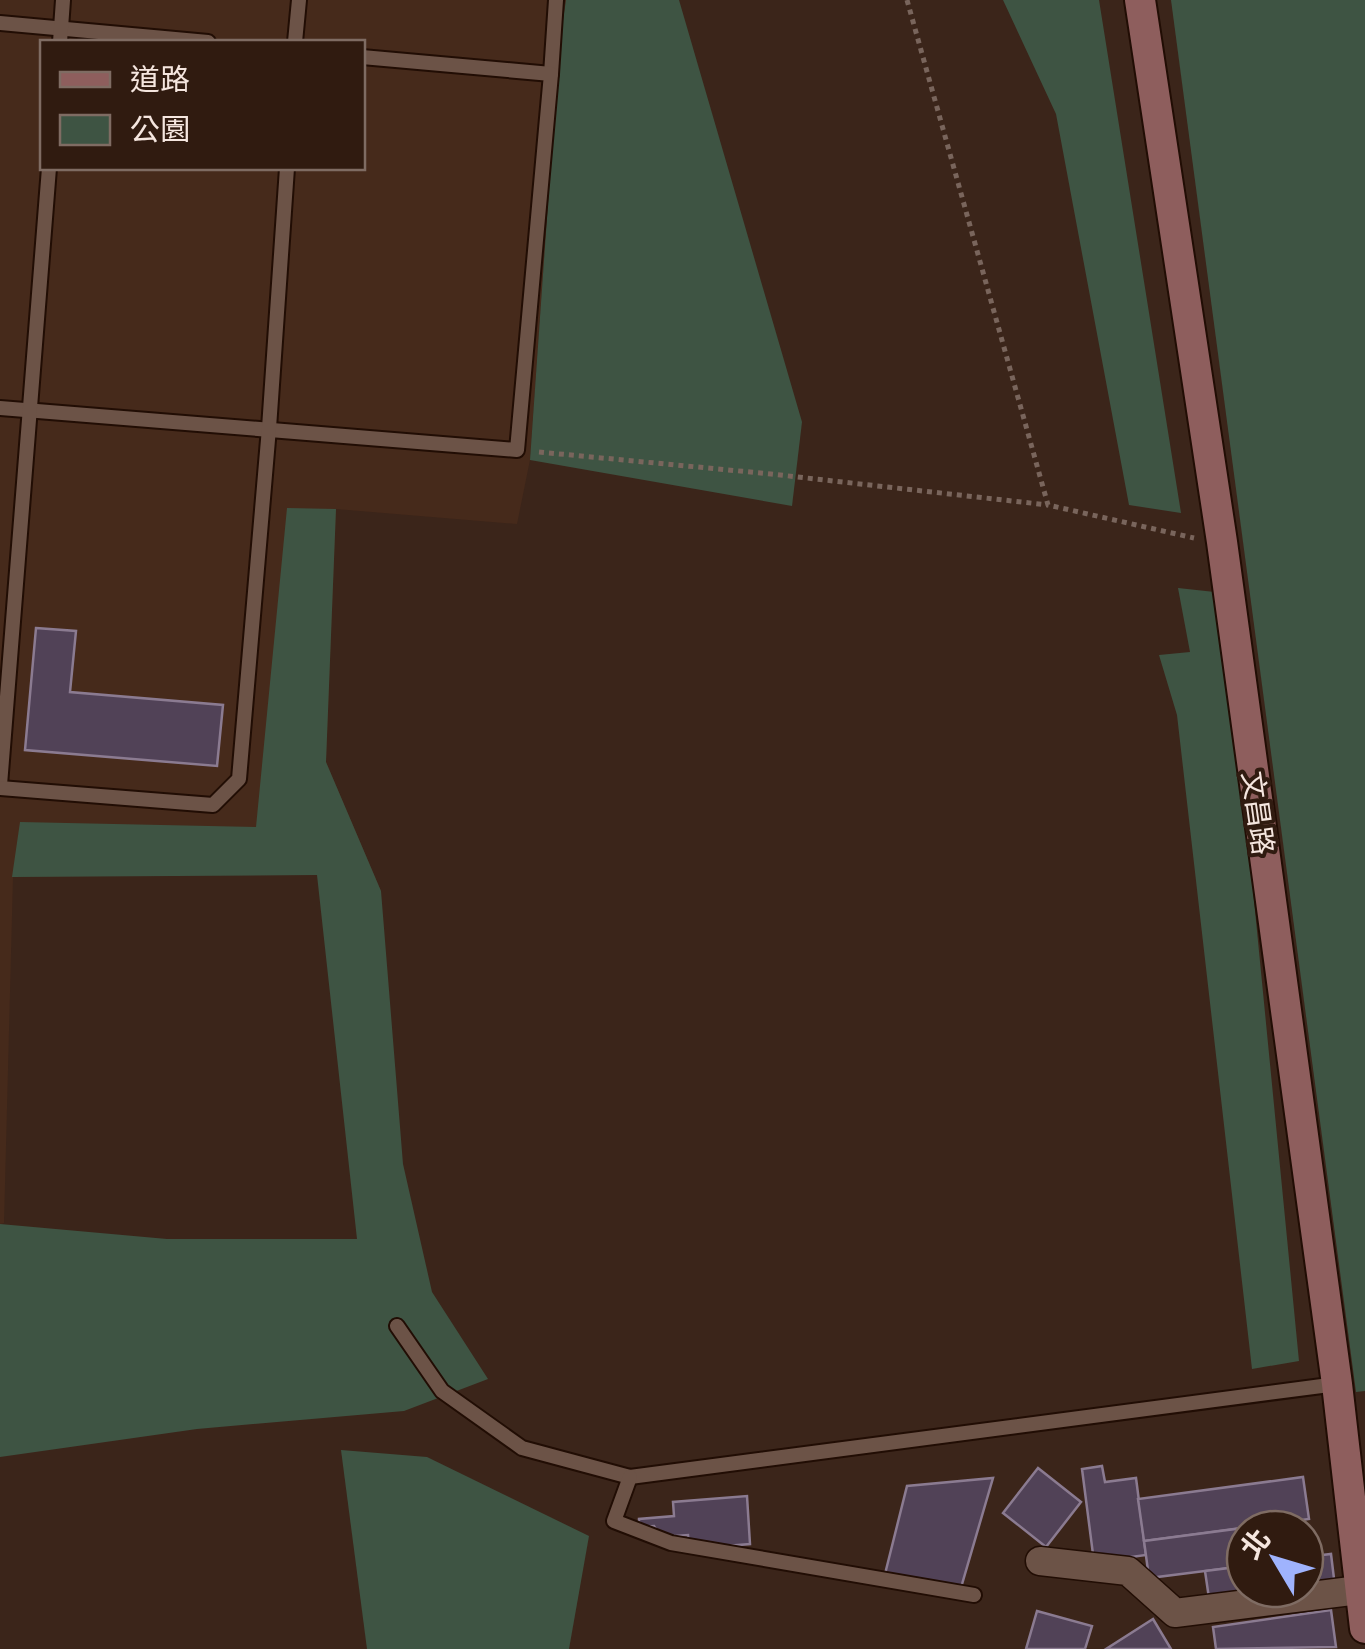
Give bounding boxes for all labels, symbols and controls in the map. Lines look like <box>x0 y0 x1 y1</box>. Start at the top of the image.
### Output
legend <box>40 40 365 170</box>
text: 道路 <box>130 59 190 98</box>
text: 公園 <box>130 109 190 148</box>
street label: 文昌路 <box>1234 769 1283 857</box>
north arrow <box>1225 1509 1325 1609</box>
text: 北 <box>1232 1521 1278 1566</box>

